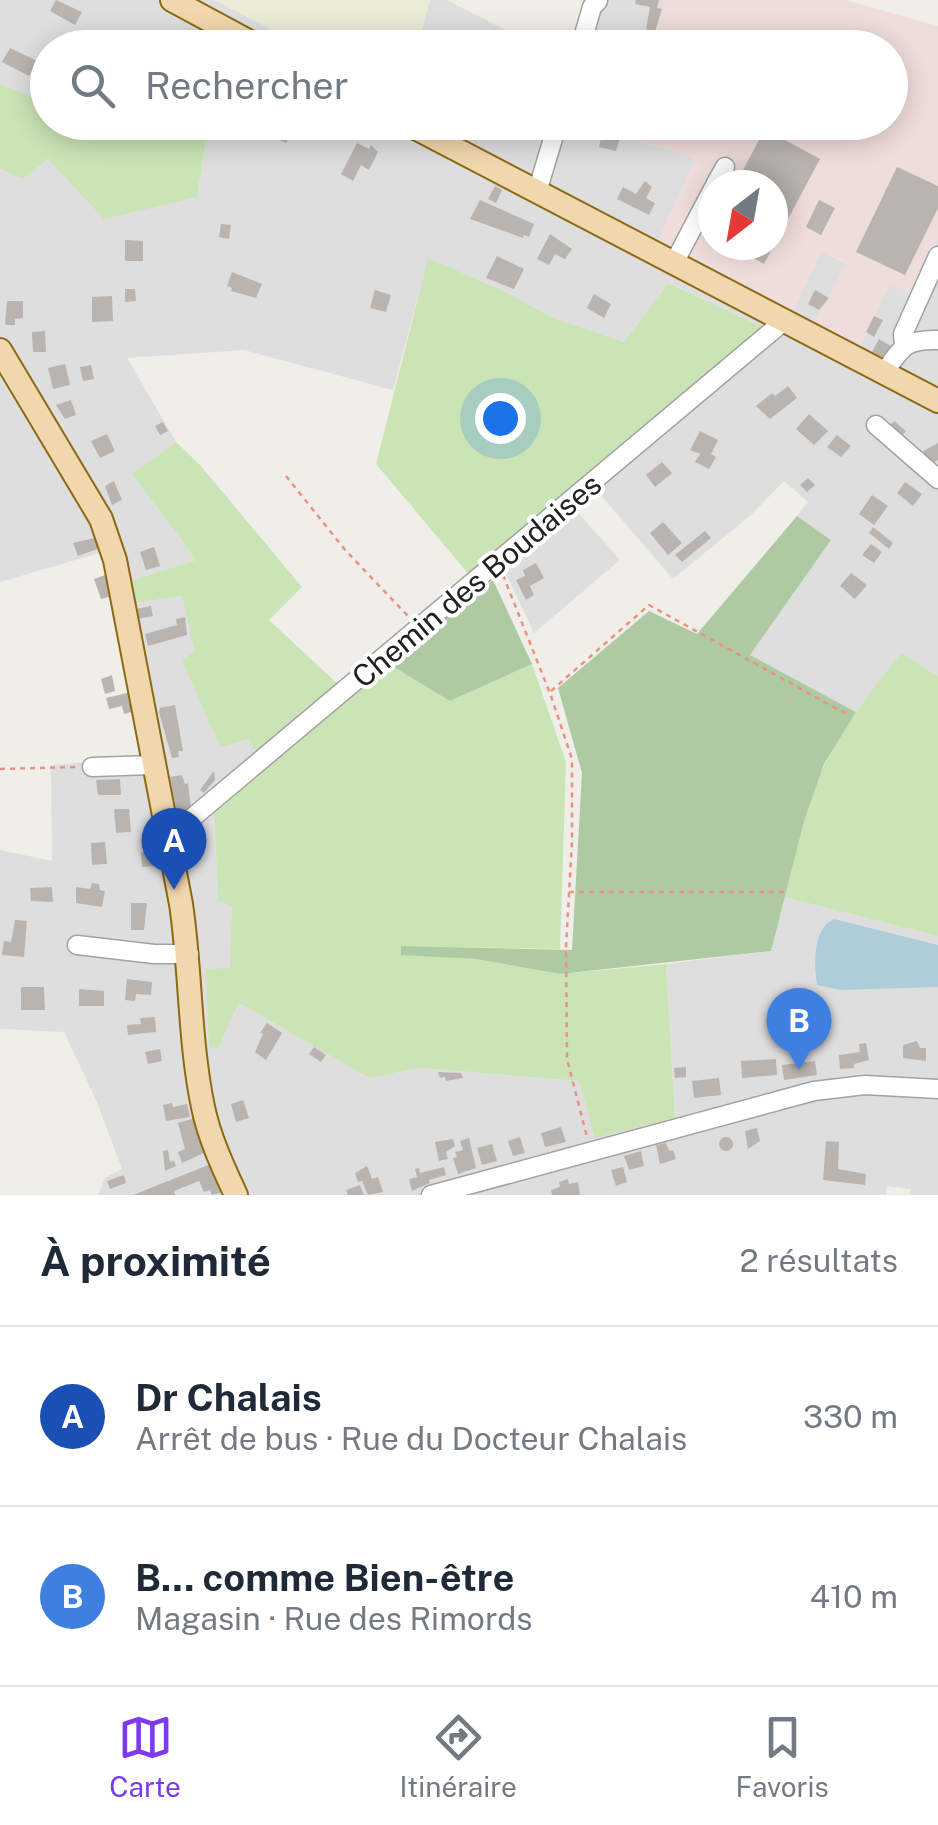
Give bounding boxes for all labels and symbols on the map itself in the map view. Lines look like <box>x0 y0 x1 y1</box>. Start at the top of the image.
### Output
north arrow <box>698 170 788 260</box>
your location <box>475 393 526 444</box>
street label: Chemin des Boudaises <box>345 466 608 695</box>
pin: A <box>142 808 206 890</box>
pin: B <box>766 988 832 1070</box>

